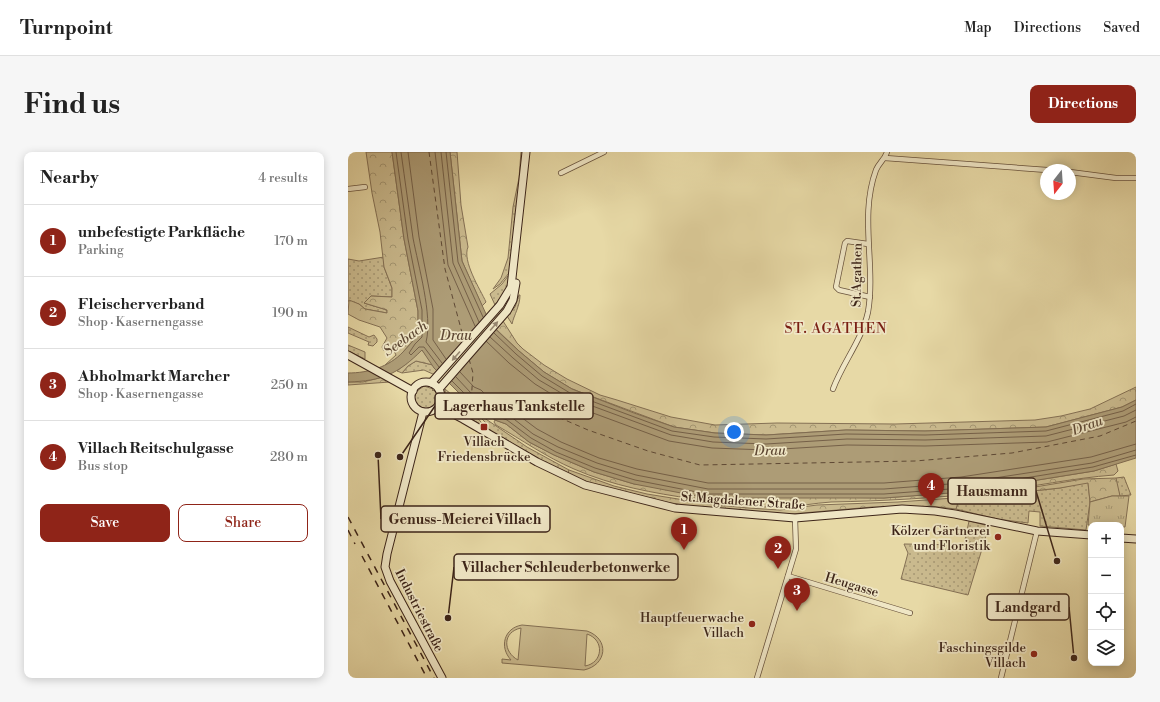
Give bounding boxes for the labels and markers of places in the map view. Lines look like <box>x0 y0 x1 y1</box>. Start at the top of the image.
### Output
callout: Lagerhaus Tankstelle <box>435 393 593 419</box>
marker: Villach Friedensbrücke <box>479 422 489 432</box>
place label: Villach Friedensbrücke <box>437 434 531 465</box>
pin: 4 <box>918 473 944 506</box>
callout: Hausmann <box>948 478 1036 504</box>
callout: Genuss-Meierei Villach <box>381 506 550 532</box>
pin: 1 <box>671 517 697 550</box>
place label: Kölzer Gärtnerei und Floristik <box>891 523 991 554</box>
marker: Kölzer Gärtnerei und Floristik <box>993 532 1003 542</box>
pin: 2 <box>765 536 791 569</box>
callout: Villacher Schleuderbetonwerke <box>454 554 678 580</box>
pin: 3 <box>784 578 810 611</box>
callout: Landgard <box>987 594 1069 620</box>
place label: Hauptfeuerwache Villach <box>640 610 744 641</box>
marker: Hauptfeuerwache Villach <box>747 619 757 629</box>
place label: Faschingsgilde Villach <box>939 640 1026 671</box>
marker: Faschingsgilde Villach <box>1029 649 1039 659</box>

